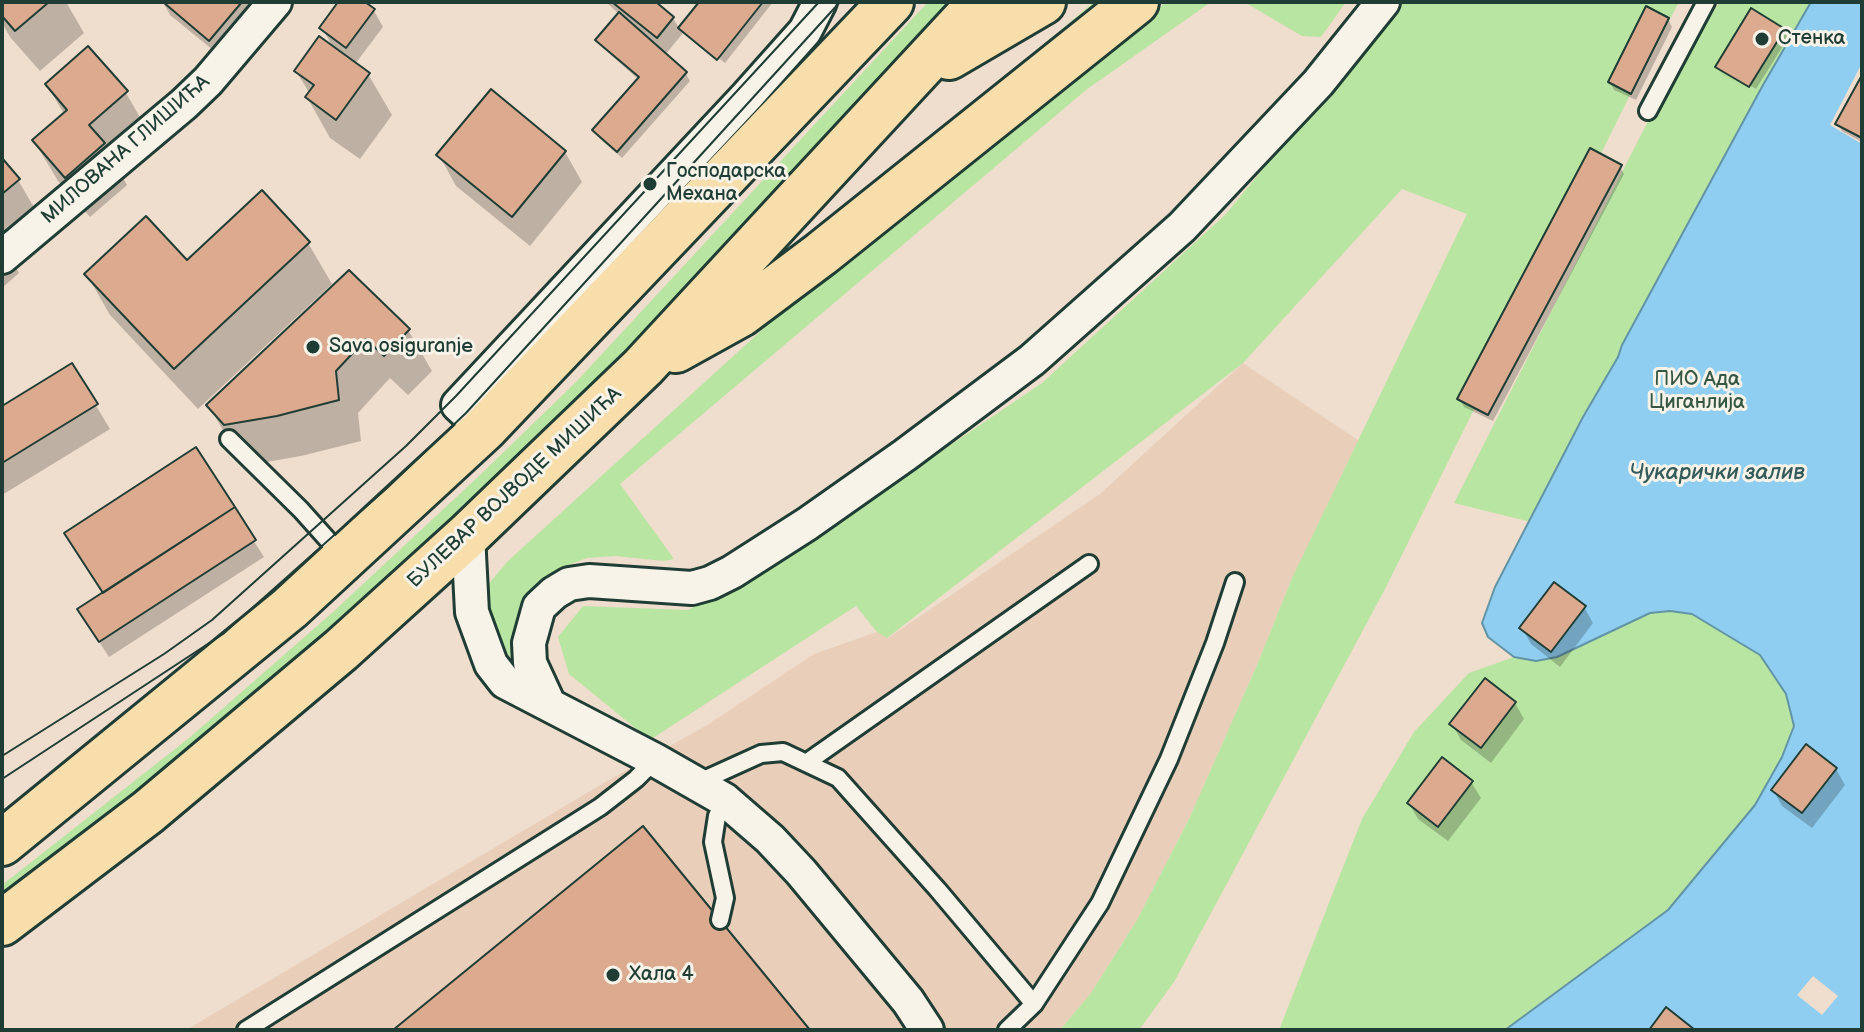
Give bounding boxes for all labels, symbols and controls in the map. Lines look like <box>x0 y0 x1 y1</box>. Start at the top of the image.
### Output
place label: Стенка <box>1778 27 1845 51</box>
marker: Стенка <box>1753 30 1771 48</box>
street label: МИЛОВАНА ГЛИШИЋА <box>37 70 215 230</box>
place label: Господарска Механа <box>666 160 786 207</box>
marker: Господарска Механа <box>641 175 659 193</box>
place label: Sava osiguranje <box>329 335 473 359</box>
marker: Sava osiguranje <box>304 338 322 356</box>
park label: ПИО Ада Циганлија <box>1649 368 1745 415</box>
street label: БУЛЕВАР ВОЈВОДЕ МИШИЋА <box>403 383 627 593</box>
water label: Чукарички залив <box>1629 460 1805 486</box>
place label: Хала 4 <box>629 963 694 987</box>
marker: Хала 4 <box>604 966 622 984</box>

